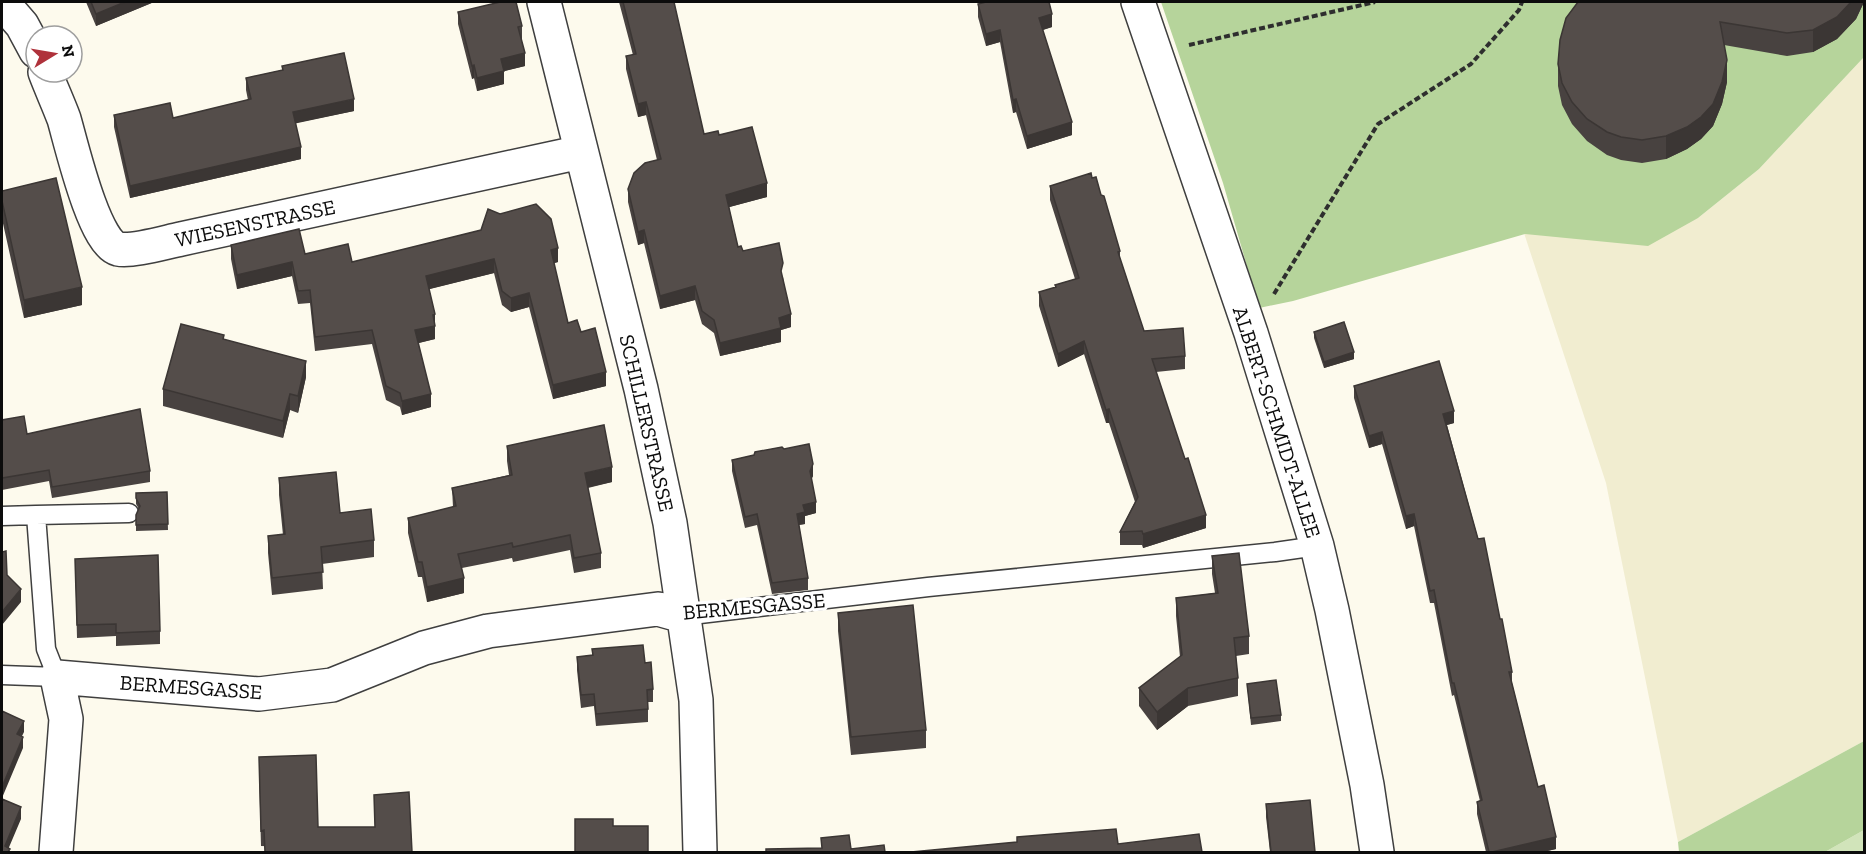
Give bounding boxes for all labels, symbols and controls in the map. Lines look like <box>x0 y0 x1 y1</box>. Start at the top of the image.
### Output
north arrow <box>24 24 84 84</box>
text: N <box>58 43 79 59</box>
street label: WIESENSTRASSE <box>173 194 337 252</box>
street label: ALBERT-SCHMIDT-ALLEE <box>1228 303 1326 541</box>
street label: SCHILLERSTRASSE <box>614 332 680 514</box>
street label: BERMESGASSE <box>682 587 826 625</box>
street label: BERMESGASSE <box>119 670 263 704</box>

